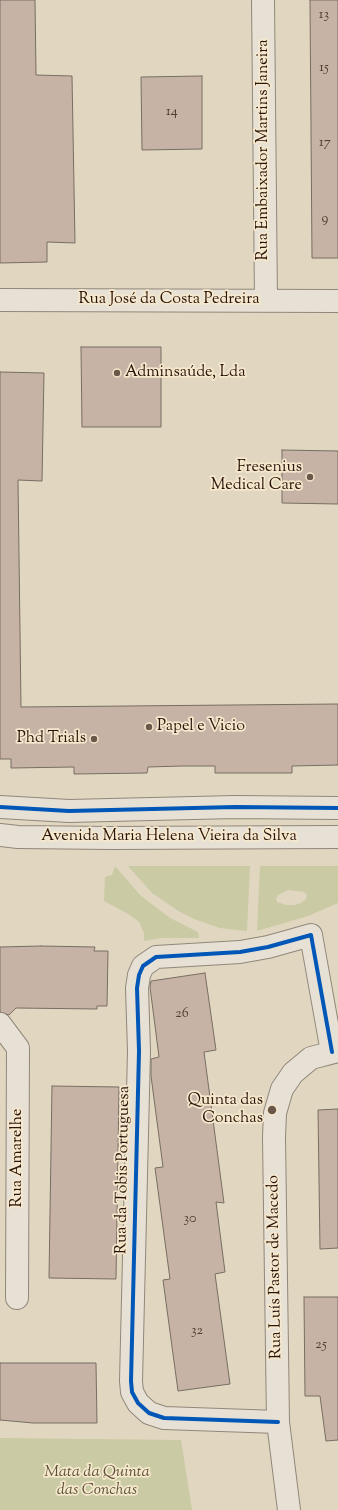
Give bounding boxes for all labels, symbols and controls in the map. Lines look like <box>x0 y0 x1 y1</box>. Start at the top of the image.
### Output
house number: 13 <box>319 8 329 24</box>
street label: Rua Embaixador Martins Janeira <box>254 39 274 261</box>
house number: 15 <box>319 61 329 77</box>
house number: 14 <box>166 105 178 121</box>
house number: 17 <box>319 136 331 152</box>
house number: 9 <box>322 212 328 228</box>
street label: Rua José da Costa Pedreira <box>78 290 260 310</box>
place label: Adminsaúde, Lda <box>125 363 246 383</box>
marker: Adminsaúde, Lda <box>112 368 122 378</box>
place label: Fresenius Medical Care <box>211 458 302 496</box>
marker: Fresenius Medical Care <box>305 472 315 482</box>
place label: Papel e Vicio <box>157 717 245 737</box>
marker: Papel e Vicio <box>144 722 154 732</box>
place label: Phd Trials <box>17 729 86 749</box>
marker: Phd Trials <box>89 734 99 744</box>
street label: Avenida Maria Helena Vieira da Silva <box>41 827 297 847</box>
house number: 26 <box>175 1007 189 1023</box>
street label: Rua da Tobis Portuguesa <box>113 1086 135 1254</box>
place label: Quinta das Conchas <box>188 1091 263 1129</box>
marker: Quinta das Conchas <box>266 1104 278 1116</box>
street label: Rua Amarelhe <box>8 1109 28 1207</box>
street label: Rua Luís Pastor de Macedo <box>265 1175 287 1359</box>
house number: 30 <box>184 1212 196 1228</box>
house number: 32 <box>191 1324 203 1340</box>
house number: 25 <box>315 1338 327 1354</box>
park label: Mata da Quinta das Conchas <box>44 1463 150 1501</box>

